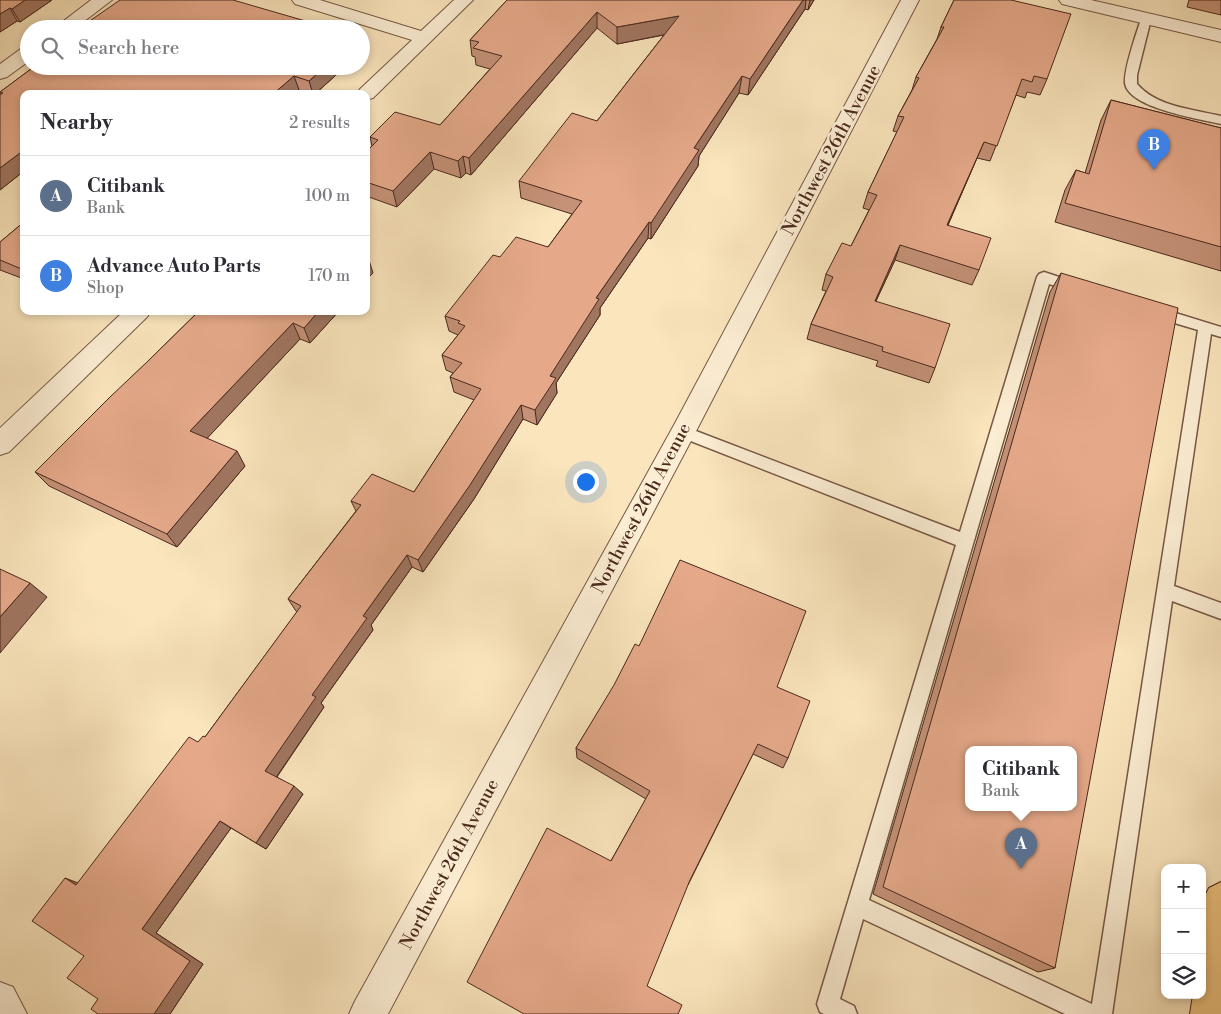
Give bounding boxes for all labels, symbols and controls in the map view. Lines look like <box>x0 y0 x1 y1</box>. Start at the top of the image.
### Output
search box <box>20 20 370 75</box>
icon: search <box>38 34 66 62</box>
text: Search here <box>78 36 179 60</box>
street label: Northwest 26th Avenue <box>777 61 886 239</box>
text: Nearby <box>40 110 113 136</box>
text: 2 results <box>289 113 350 133</box>
pin: B <box>1138 129 1170 170</box>
text: Citibank <box>87 174 165 198</box>
text: A <box>50 186 62 206</box>
text: 100 m <box>305 186 350 206</box>
text: Bank <box>87 198 124 218</box>
text: Advance Auto Parts <box>87 254 261 278</box>
text: B <box>50 266 62 286</box>
text: 170 m <box>308 266 350 286</box>
text: Shop <box>87 278 124 298</box>
street label: Northwest 26th Avenue <box>587 419 696 597</box>
your location <box>573 469 599 495</box>
popup <box>965 746 1077 811</box>
text: Citibank <box>982 757 1060 781</box>
street label: Northwest 26th Avenue <box>395 775 504 953</box>
text: Bank <box>982 781 1019 801</box>
pin: A <box>1005 828 1037 869</box>
map controls <box>1161 864 1206 999</box>
button: + <box>1161 864 1206 909</box>
button: − <box>1161 909 1206 954</box>
button: layers <box>1161 954 1206 999</box>

